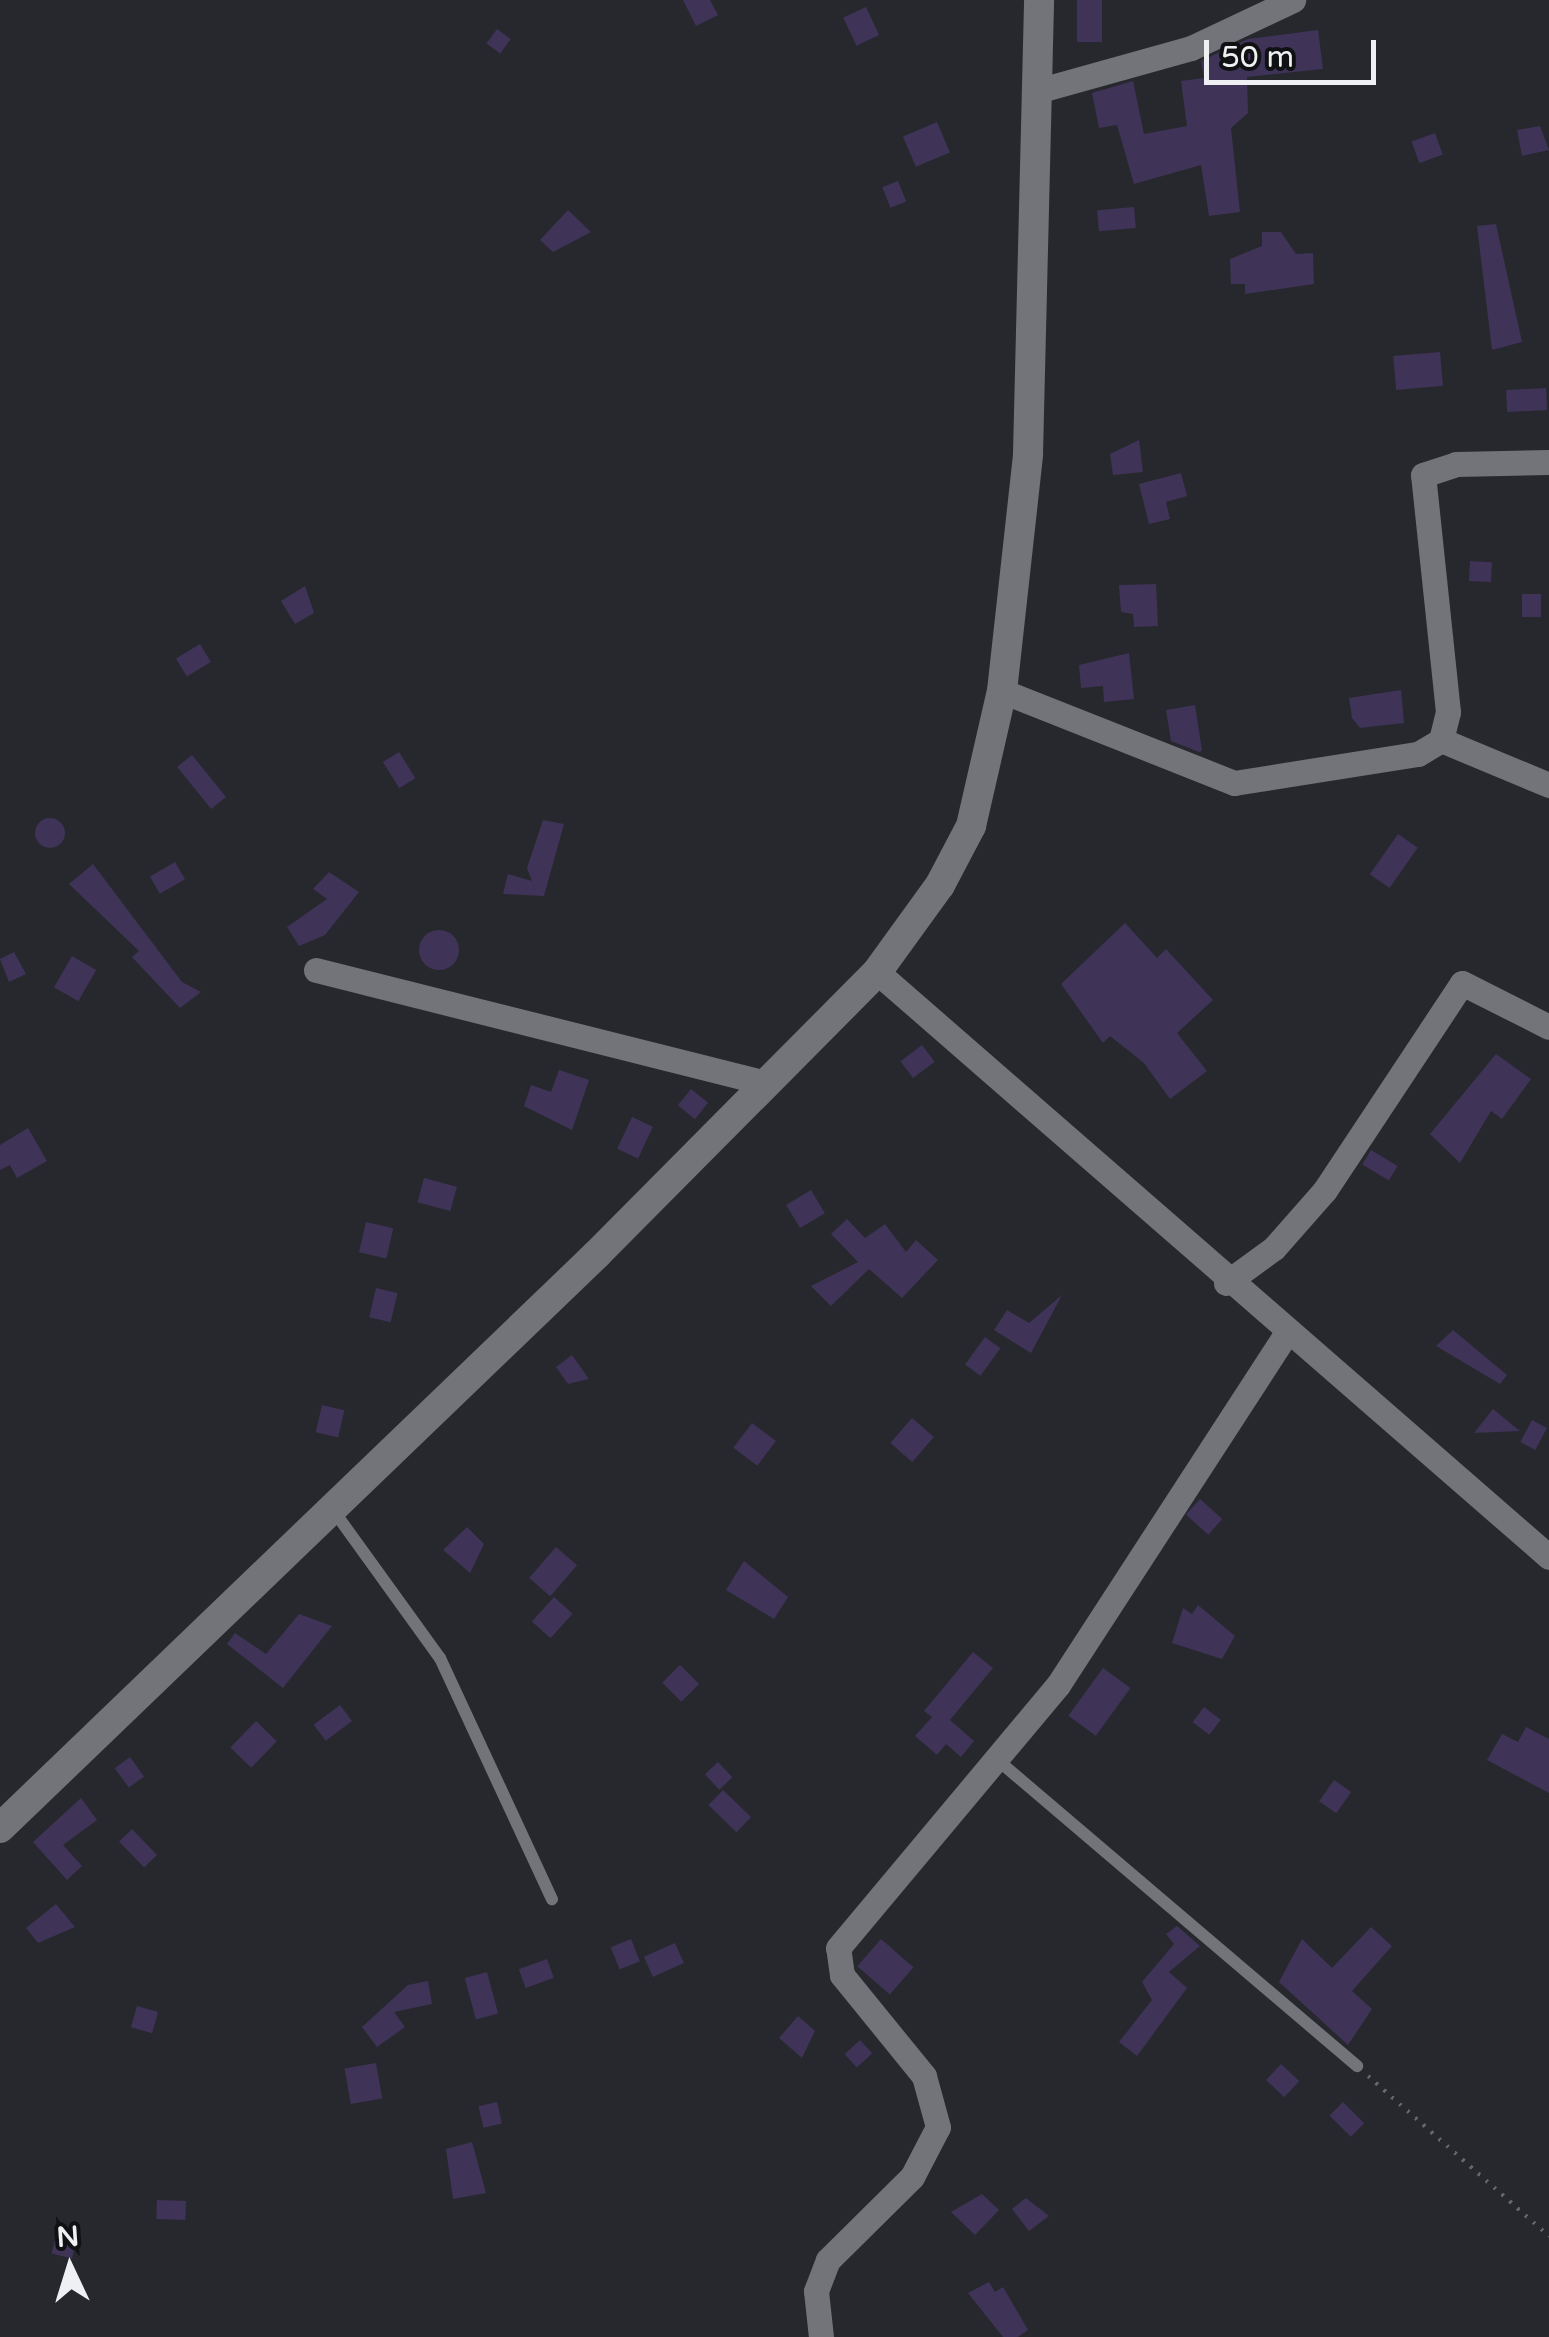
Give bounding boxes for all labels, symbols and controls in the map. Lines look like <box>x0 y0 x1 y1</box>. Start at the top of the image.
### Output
scale bar <box>1209 20 1382 82</box>
text: 50 m <box>1221 39 1294 76</box>
north arrow <box>20 2217 120 2317</box>
text: N <box>55 2219 80 2255</box>

